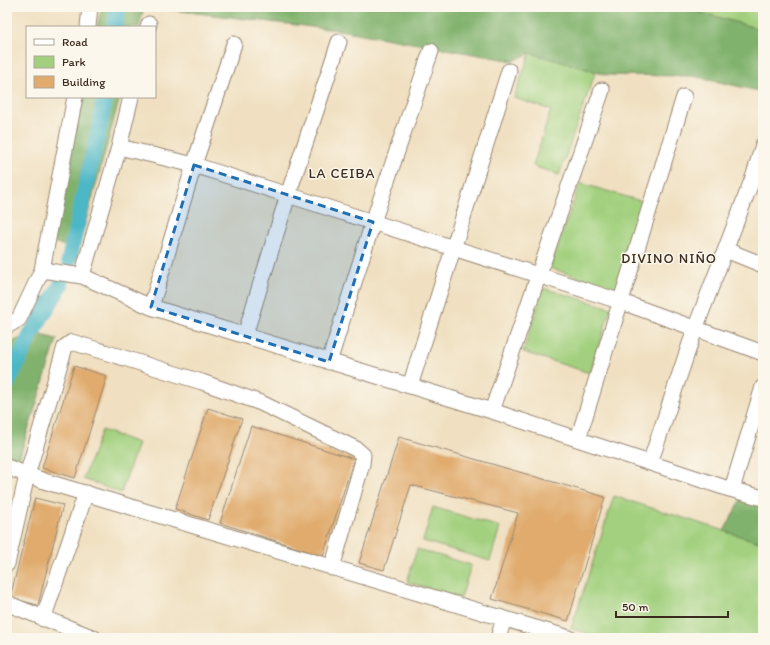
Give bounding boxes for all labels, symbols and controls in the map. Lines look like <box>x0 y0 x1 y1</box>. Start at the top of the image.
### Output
legend <box>26 26 156 98</box>
text: Road <box>62 35 88 49</box>
text: Park <box>62 55 86 69</box>
text: Building <box>62 75 106 89</box>
district label: LA CEIBA <box>308 165 376 182</box>
district label: DIVINO NIÑO <box>621 250 717 267</box>
scale bar <box>616 593 728 619</box>
text: 50 m <box>622 600 648 614</box>

